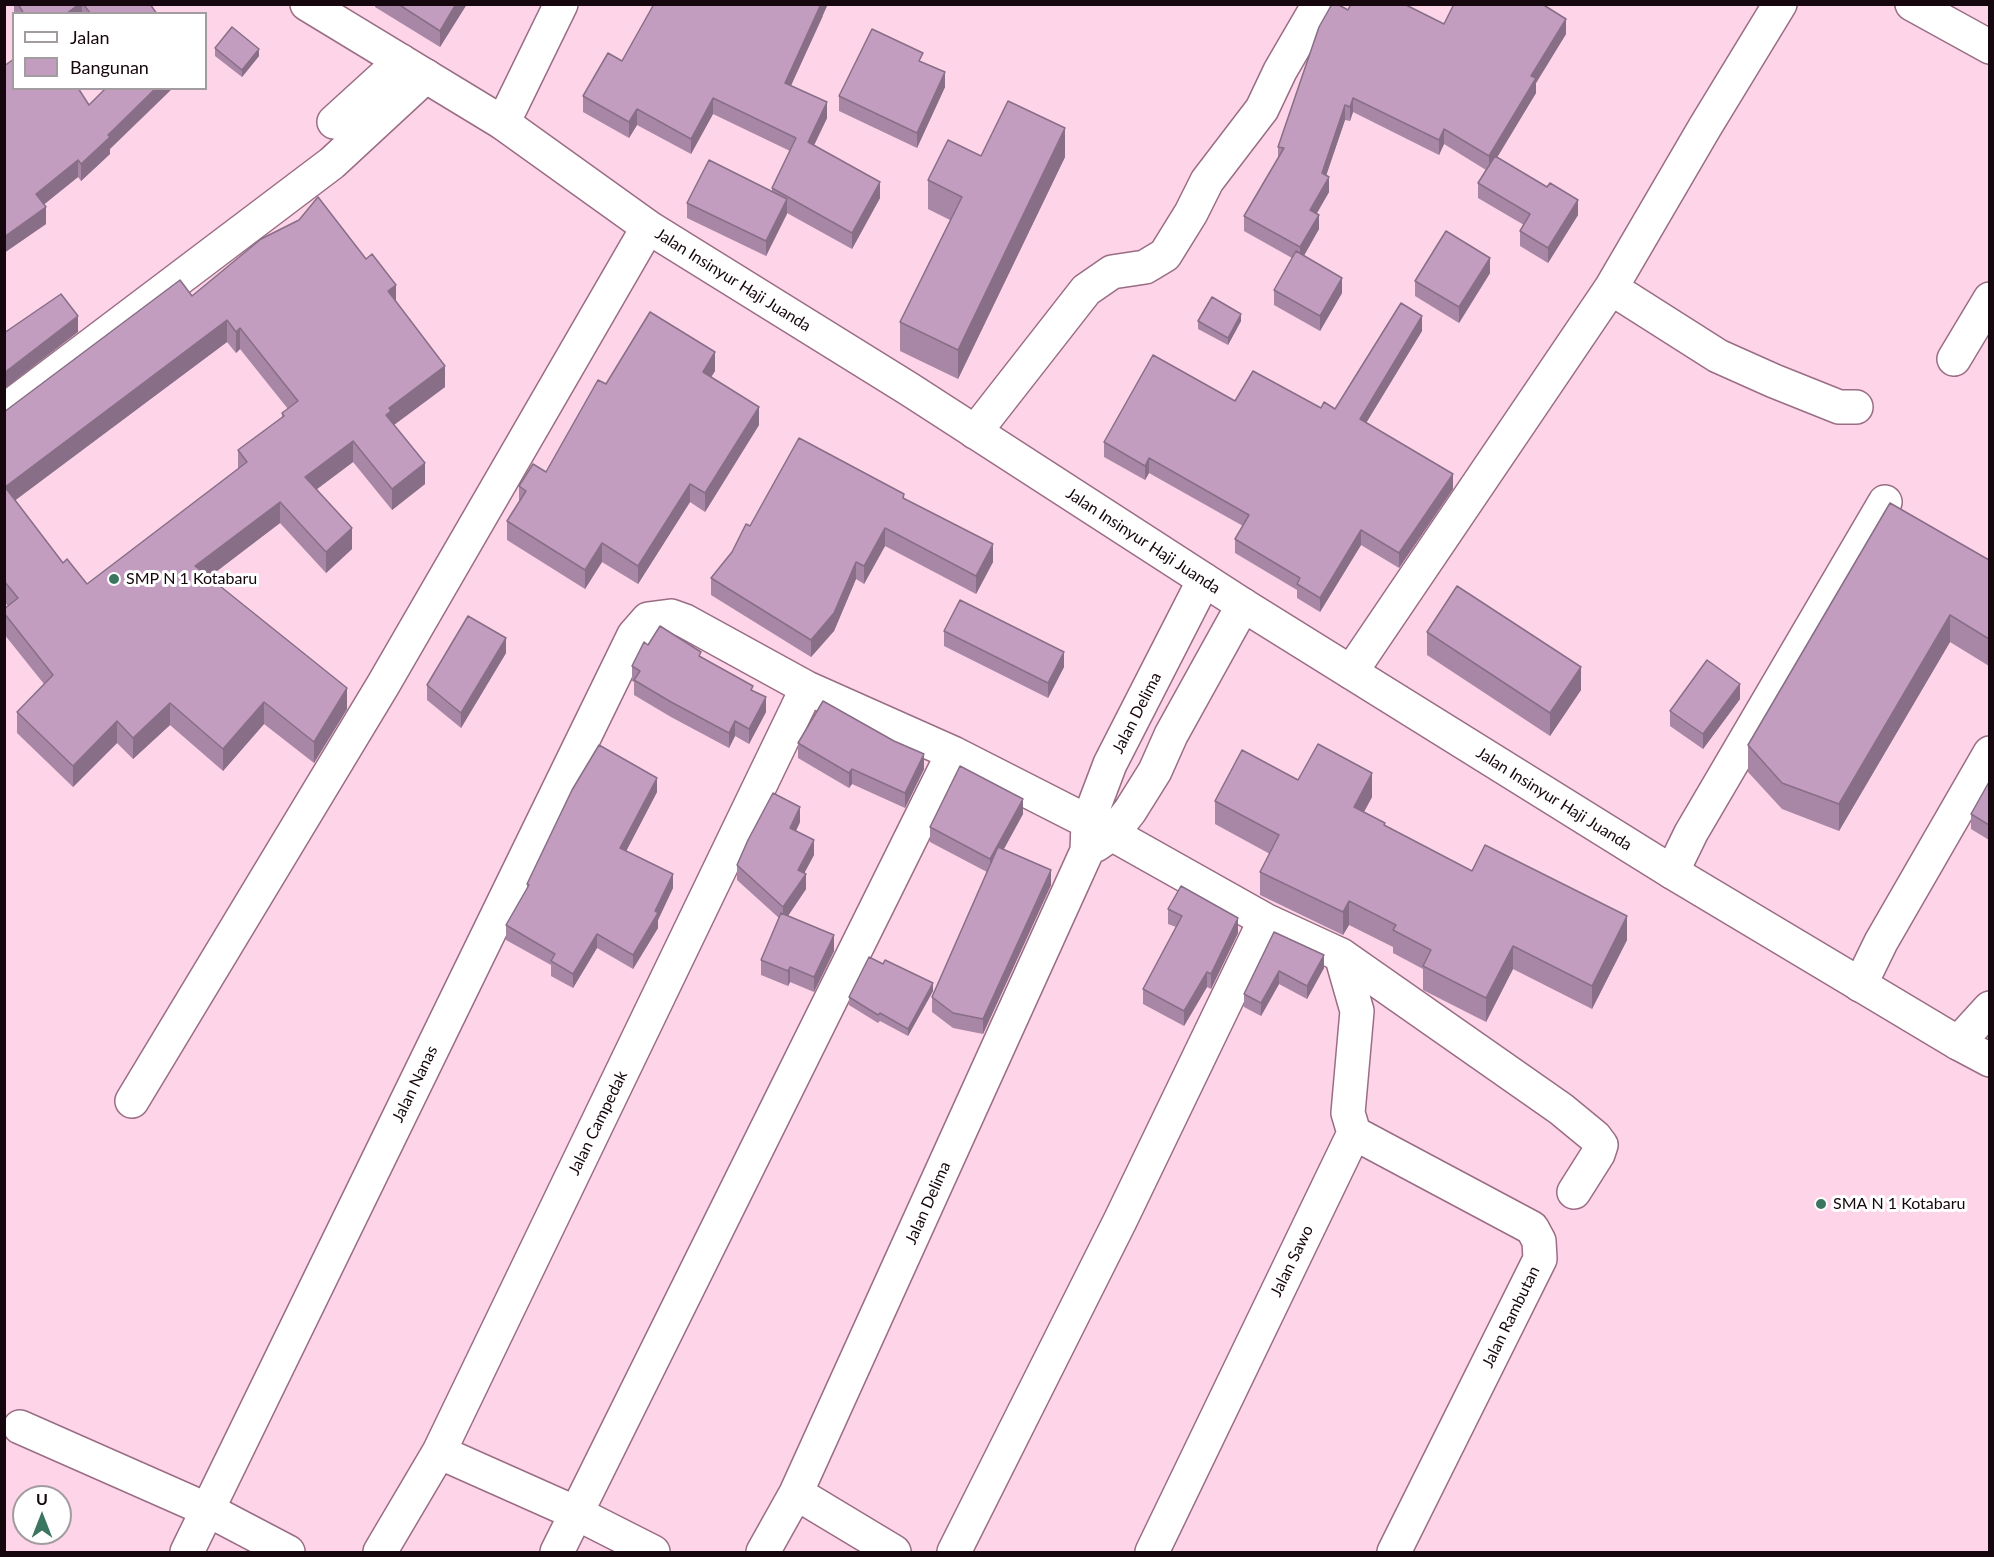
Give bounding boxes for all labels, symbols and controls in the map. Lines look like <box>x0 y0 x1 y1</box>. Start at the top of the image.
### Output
legend <box>12 12 207 90</box>
text: Jalan <box>70 26 109 48</box>
text: Bangunan <box>70 56 149 78</box>
street label: Jalan Insinyur Haji Juanda <box>652 224 814 336</box>
street label: Jalan Insinyur Haji Juanda <box>1062 484 1224 598</box>
place label: SMP N 1 Kotabaru <box>126 569 257 589</box>
marker: SMP N 1 Kotabaru <box>107 572 121 586</box>
street label: Jalan Delima <box>1108 669 1166 757</box>
street label: Jalan Insinyur Haji Juanda <box>1473 743 1635 855</box>
street label: Jalan Nanas <box>388 1043 442 1125</box>
street label: Jalan Campedak <box>565 1068 631 1178</box>
street label: Jalan Delima <box>901 1159 955 1247</box>
place label: SMA N 1 Kotabaru <box>1833 1194 1965 1214</box>
marker: SMA N 1 Kotabaru <box>1814 1197 1828 1211</box>
street label: Jalan Sawo <box>1266 1222 1318 1300</box>
street label: Jalan Rambutan <box>1478 1263 1544 1371</box>
north arrow <box>12 1485 72 1545</box>
text: U <box>36 1489 48 1508</box>

